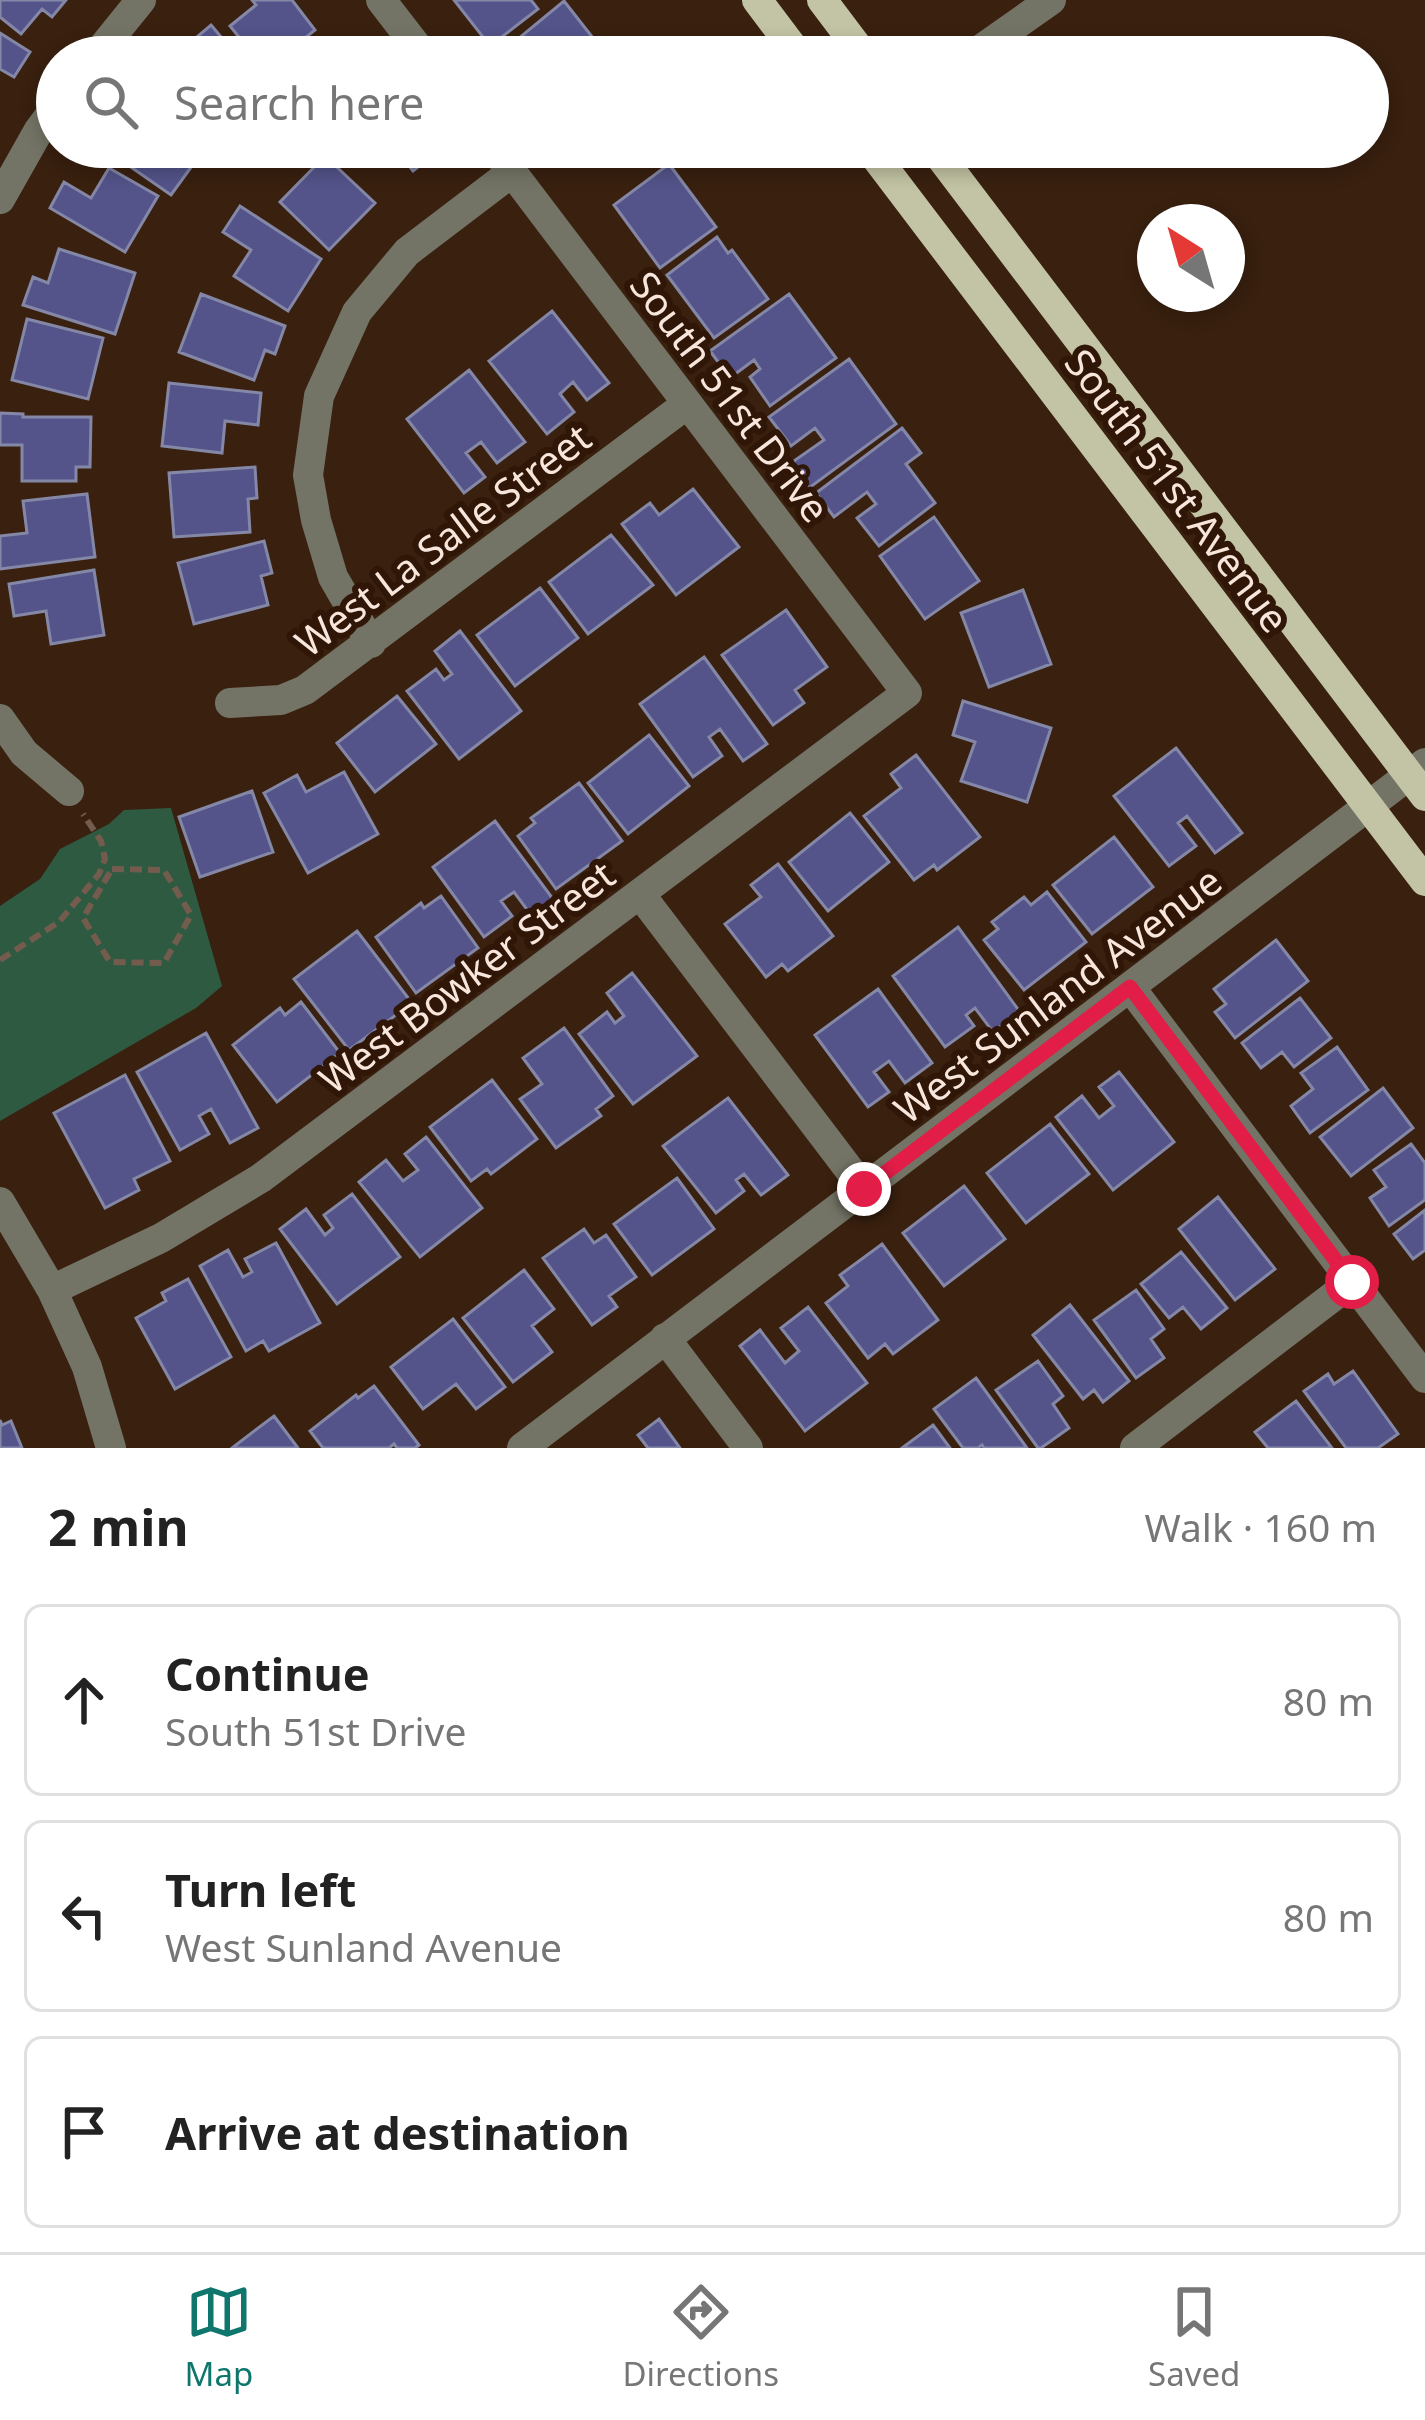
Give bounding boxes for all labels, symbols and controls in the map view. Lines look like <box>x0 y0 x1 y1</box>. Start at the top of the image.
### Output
search box <box>36 36 1389 168</box>
icon: search <box>78 69 144 135</box>
text: Search here <box>174 72 424 133</box>
north arrow <box>1137 204 1245 312</box>
street label: South 51st Drive <box>619 260 843 532</box>
street label: South 51st Avenue <box>1054 338 1302 642</box>
street label: West La Salle Street <box>283 410 601 668</box>
street label: West Bowker Street <box>307 847 625 1105</box>
street label: West Sunland Avenue <box>882 853 1232 1135</box>
route end <box>837 1162 891 1216</box>
route start <box>1325 1255 1379 1309</box>
text: 2 min <box>48 1491 189 1561</box>
text: Walk · 160 m <box>1144 1500 1377 1553</box>
text: Continue <box>165 1643 370 1704</box>
icon: ahead <box>51 1667 117 1733</box>
text: 80 m <box>1283 1674 1374 1727</box>
text: South 51st Drive <box>165 1704 466 1757</box>
text: Turn left <box>165 1859 356 1920</box>
icon: left <box>51 1883 117 1949</box>
text: 80 m <box>1283 1890 1374 1943</box>
text: West Sunland Avenue <box>165 1920 562 1973</box>
icon: arrive <box>51 2099 117 2165</box>
text: Arrive at destination <box>165 2102 630 2163</box>
tab: Map <box>185 2279 253 2396</box>
tab: Directions <box>622 2279 779 2396</box>
tab: Saved <box>1148 2279 1240 2396</box>

